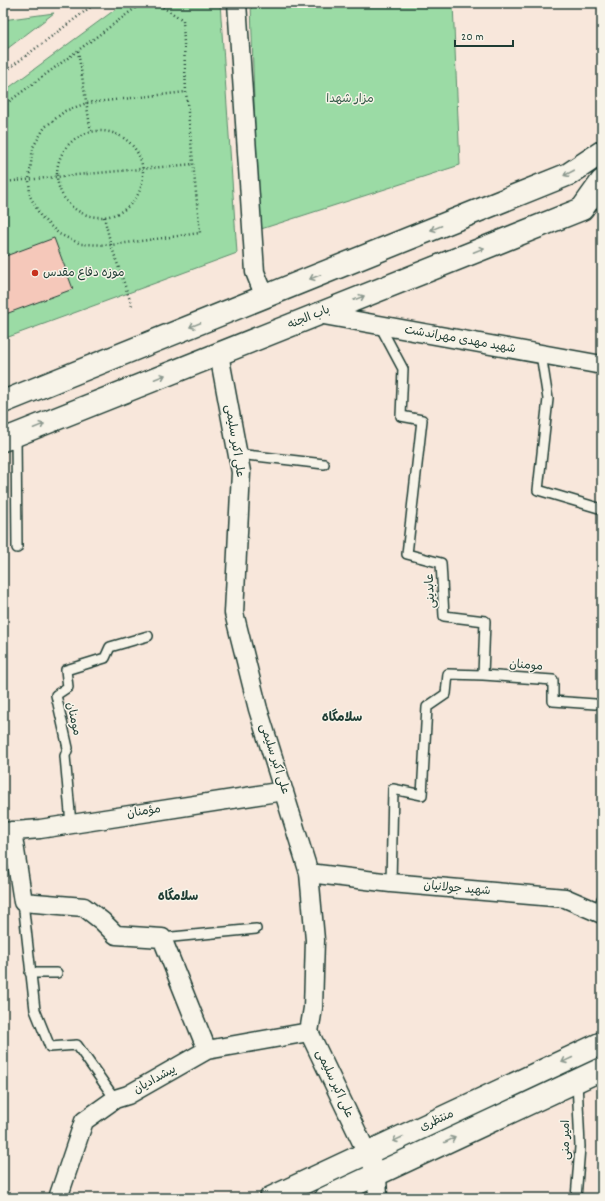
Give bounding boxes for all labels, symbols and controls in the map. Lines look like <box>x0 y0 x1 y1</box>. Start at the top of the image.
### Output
scale bar <box>455 22 513 48</box>
text: 20 m <box>461 29 484 46</box>
park label: مزار شهدا <box>326 91 374 108</box>
one-way arrow <box>563 170 575 178</box>
one-way arrow <box>430 224 442 232</box>
one-way arrow <box>473 245 485 253</box>
place label: موزه دفاع مقدس <box>43 265 125 282</box>
marker: موزه دفاع مقدس <box>30 268 40 278</box>
one-way arrow <box>310 273 322 281</box>
one-way arrow <box>352 294 364 301</box>
street label: باب الجنه <box>285 302 333 334</box>
one-way arrow <box>189 322 201 330</box>
street label: شهید مهدی مهراندشت <box>403 322 517 358</box>
one-way arrow <box>153 373 165 381</box>
street label: علی اکبر سلیمی <box>220 403 248 479</box>
one-way arrow <box>33 421 45 429</box>
street label: عابدینی <box>422 573 440 609</box>
street label: مومنان <box>508 656 544 676</box>
street label: مومنان <box>61 701 85 737</box>
district label: سلامگاه <box>322 708 362 728</box>
street label: علی اکبر سلیمی <box>255 722 293 796</box>
street label: مؤمنان <box>126 801 162 823</box>
street label: شهید جولانیان <box>423 878 491 900</box>
district label: سلامگاه <box>158 887 198 907</box>
street label: علی اکبر سلیمی <box>311 1047 357 1121</box>
one-way arrow <box>561 1057 573 1064</box>
street label: پیشدادیان <box>131 1061 179 1099</box>
street label: منتظری <box>417 1106 457 1136</box>
street label: امیر منی <box>558 1120 575 1160</box>
one-way arrow <box>393 1136 405 1143</box>
one-way arrow <box>444 1136 456 1143</box>

